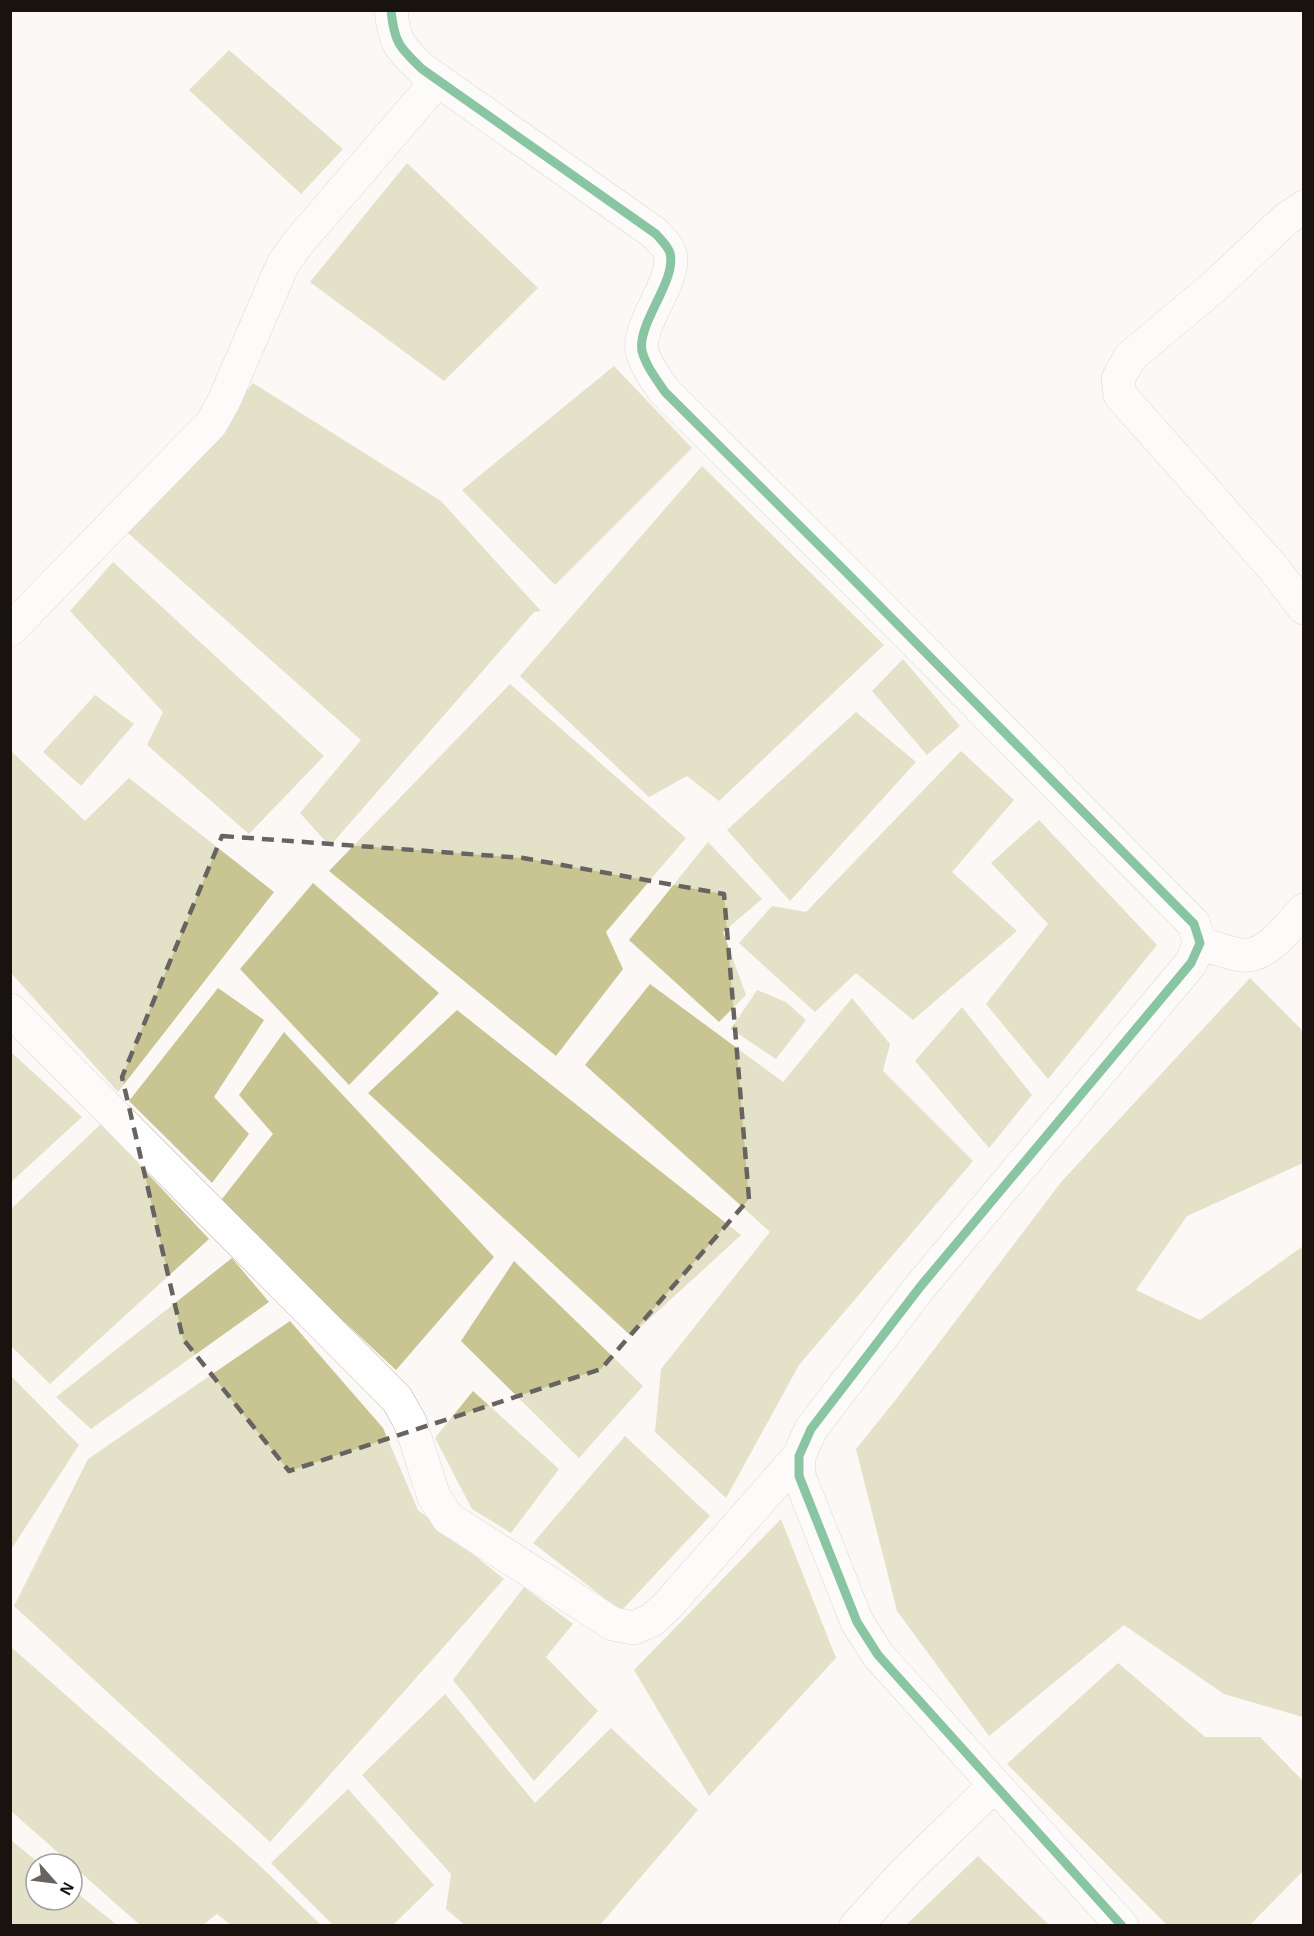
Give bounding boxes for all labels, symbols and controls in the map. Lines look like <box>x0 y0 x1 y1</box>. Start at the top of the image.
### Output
north arrow <box>24 1852 84 1912</box>
text: N <box>57 1880 77 1898</box>

